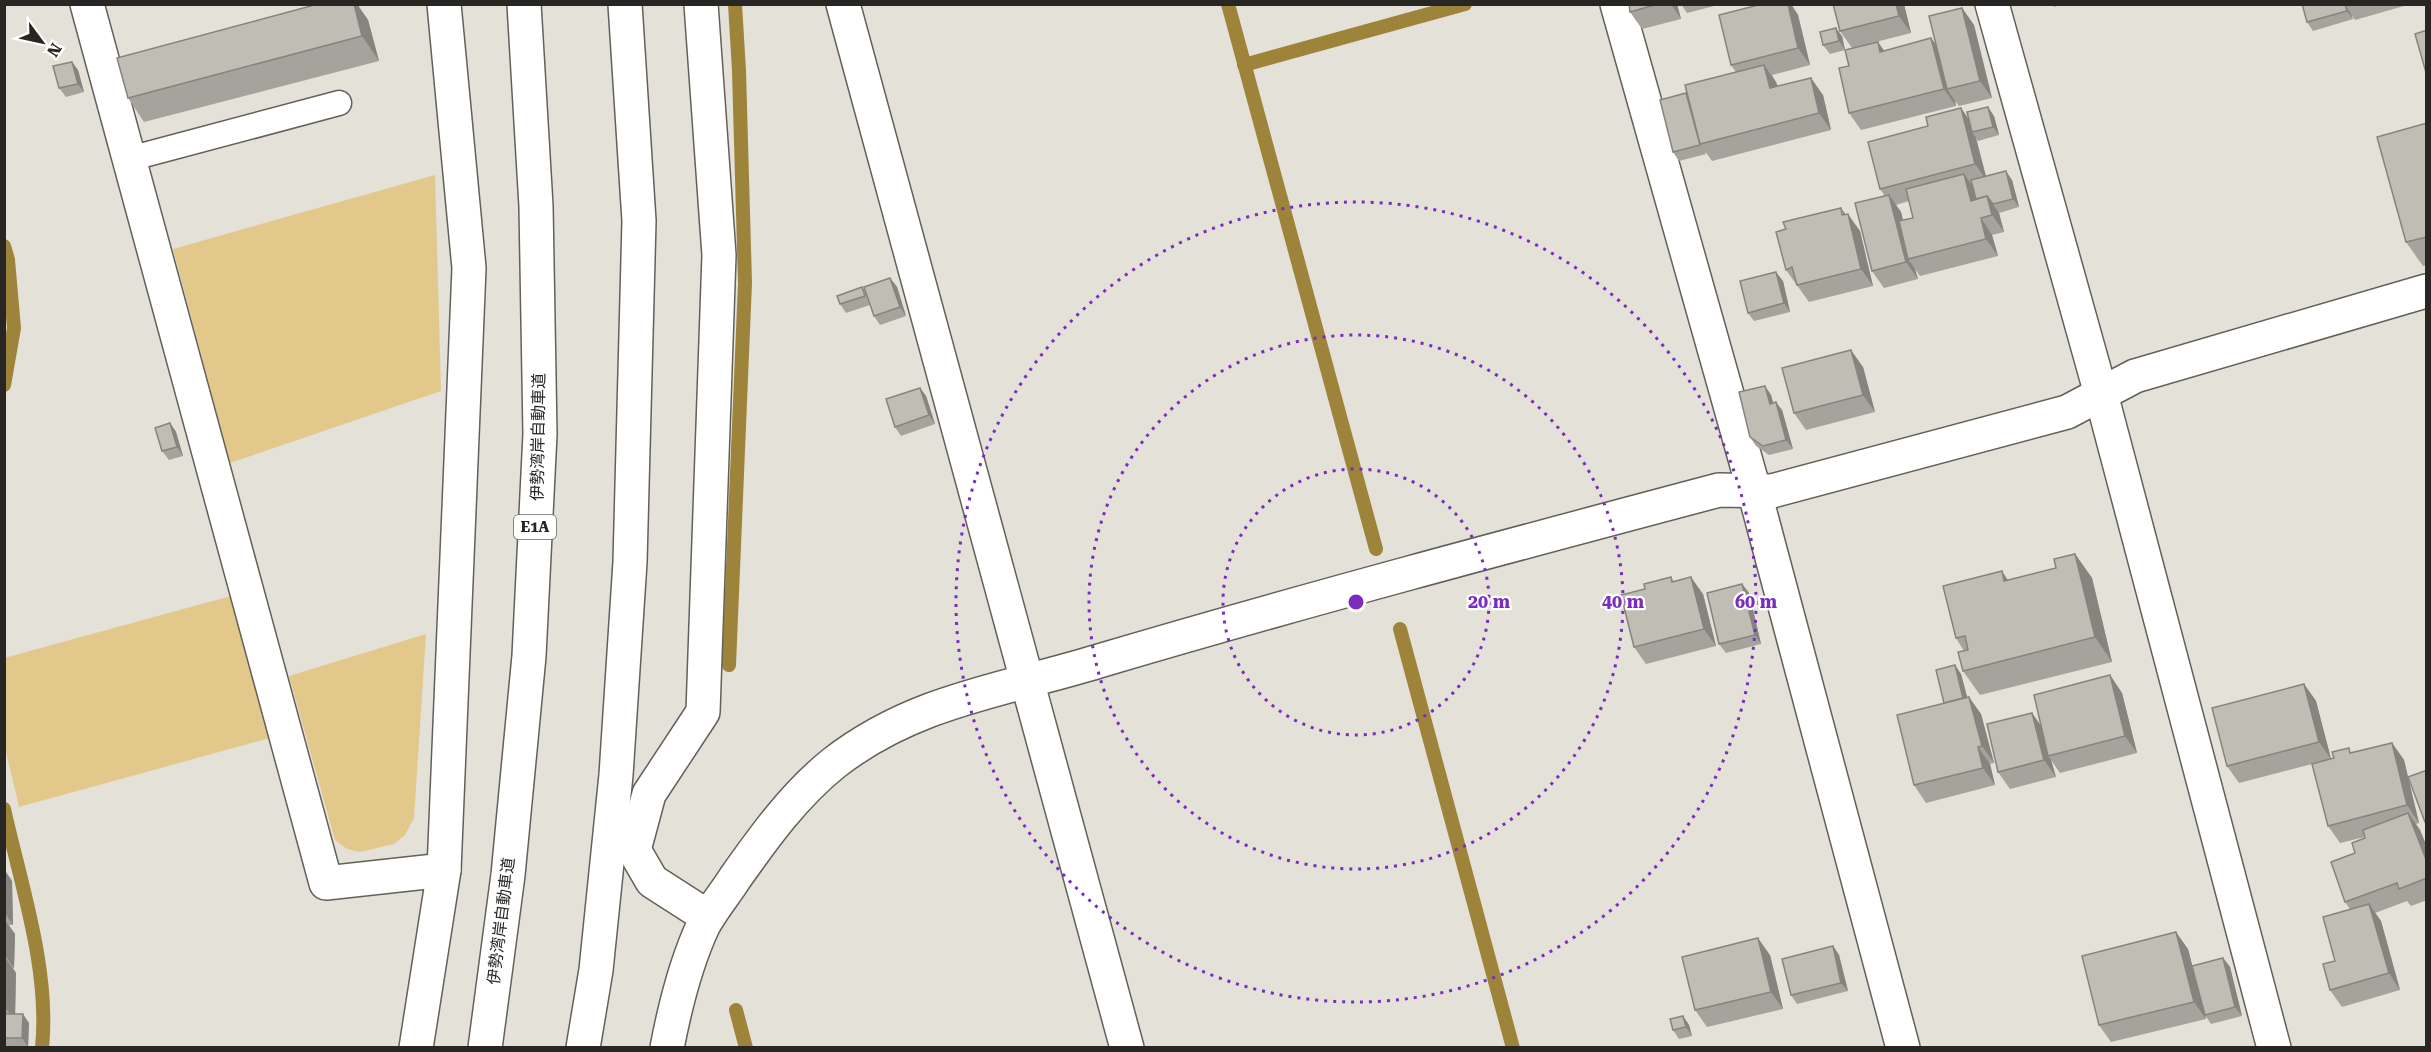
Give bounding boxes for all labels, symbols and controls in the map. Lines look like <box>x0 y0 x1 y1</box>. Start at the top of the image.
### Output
north arrow <box>12 12 72 72</box>
text: N <box>43 40 65 60</box>
street label: 伊勢湾岸自動車道 <box>527 373 549 501</box>
road number: E1A <box>514 515 556 539</box>
text: 20 m <box>1468 591 1511 612</box>
text: 40 m <box>1602 591 1645 612</box>
text: 60 m <box>1735 591 1778 612</box>
centre of rings <box>1346 592 1366 612</box>
street label: 伊勢湾岸自動車道 <box>484 856 518 986</box>

